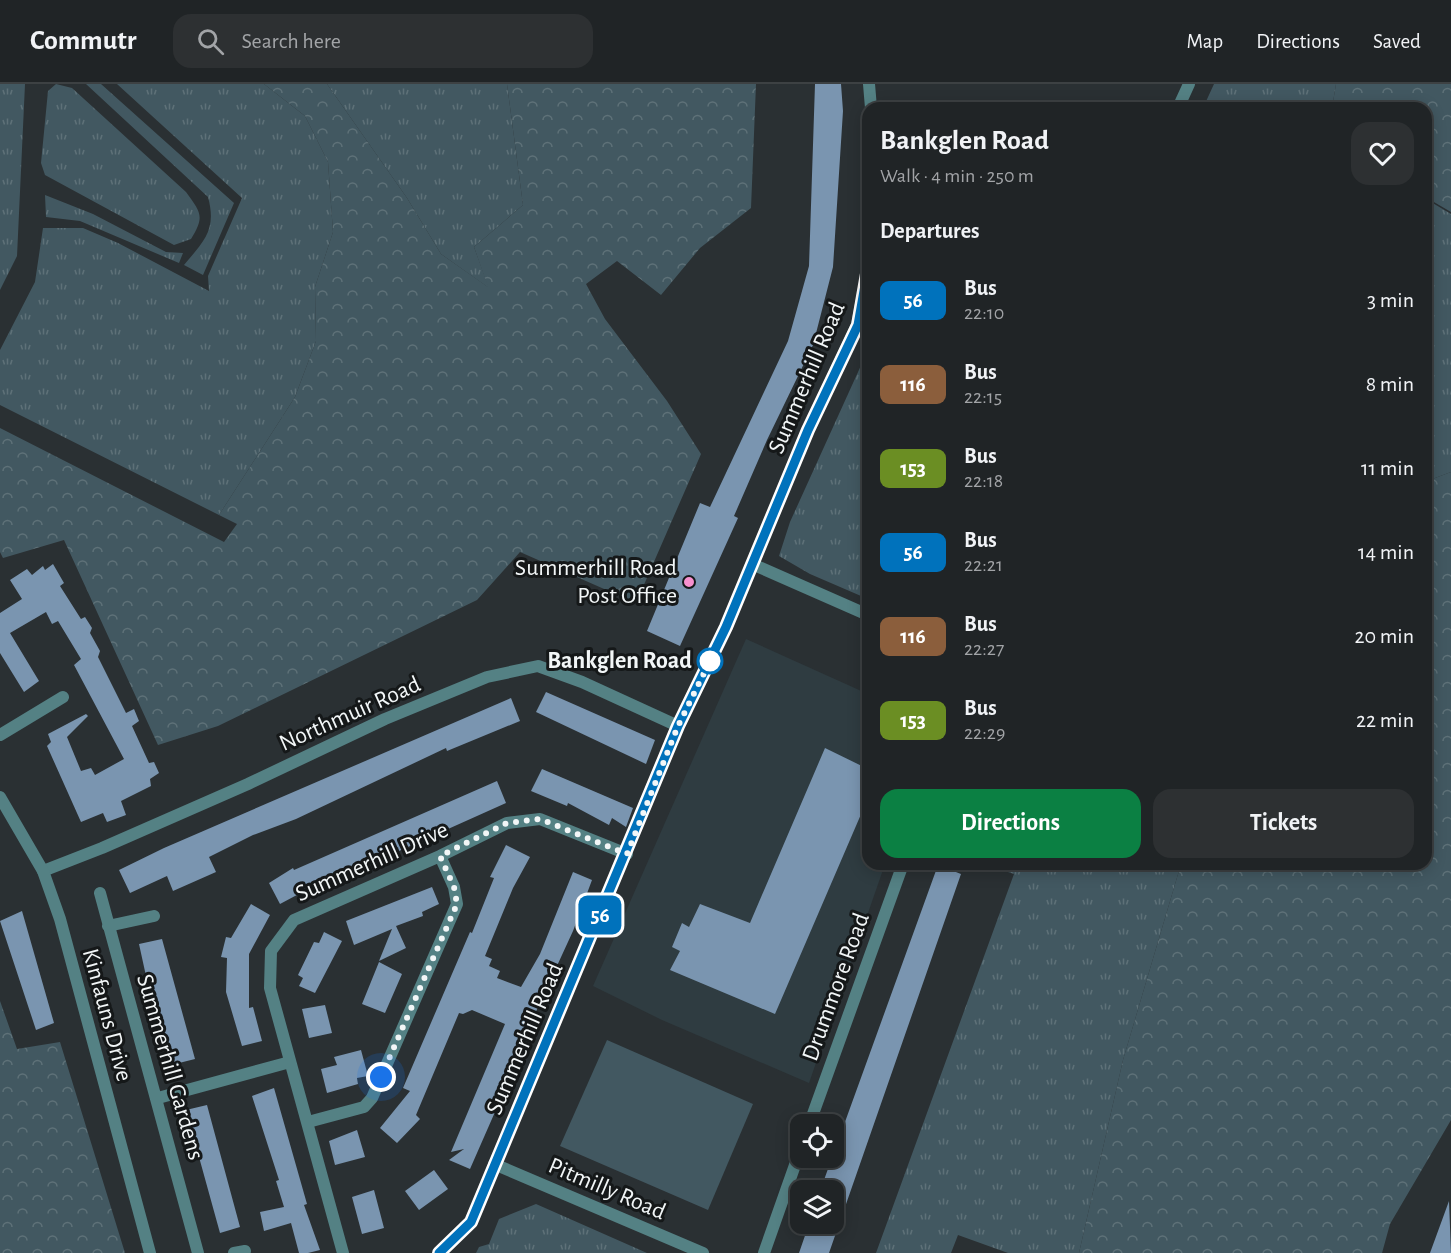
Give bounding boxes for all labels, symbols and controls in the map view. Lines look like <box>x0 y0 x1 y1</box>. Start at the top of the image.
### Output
search box <box>173 14 593 68</box>
icon: search <box>194 25 227 58</box>
text: Commutr <box>30 27 137 55</box>
text: Search here <box>242 30 341 52</box>
text: Map <box>1187 31 1223 52</box>
text: Directions <box>1256 31 1340 52</box>
text: Saved <box>1373 31 1421 52</box>
button: heart <box>1351 122 1414 185</box>
text: Bankglen Road <box>880 127 1049 155</box>
text: Walk · 4 min · 250 m <box>880 166 1034 186</box>
text: Departures <box>880 220 980 242</box>
text: Bus <box>964 277 997 299</box>
text: 3 min <box>1367 289 1414 311</box>
text: 56 <box>903 290 923 311</box>
street label: Summerhill Road <box>764 299 850 457</box>
text: 22:10 <box>964 303 1004 323</box>
text: Bus <box>964 361 997 383</box>
text: 8 min <box>1366 373 1414 395</box>
text: 116 <box>900 374 926 395</box>
text: 22:15 <box>964 387 1002 407</box>
text: Bus <box>964 445 997 467</box>
text: 11 min <box>1361 457 1414 479</box>
text: 153 <box>900 458 926 479</box>
text: 22:18 <box>964 471 1003 491</box>
text: Bus <box>964 529 997 551</box>
text: 14 min <box>1358 541 1414 563</box>
text: 56 <box>903 542 923 563</box>
text: 22:21 <box>964 555 1003 575</box>
place label: Summerhill Road Post Office <box>515 556 677 608</box>
marker: Summerhill Road Post Office <box>682 575 696 589</box>
text: Bus <box>964 613 997 635</box>
text: 20 min <box>1354 625 1414 647</box>
text: 116 <box>900 626 926 647</box>
text: 22:27 <box>964 639 1004 659</box>
marker: Bankglen Road <box>697 648 723 674</box>
place label: Bankglen Road <box>547 649 692 673</box>
street label: Northmuir Road <box>276 672 424 756</box>
text: Bus <box>964 697 997 719</box>
text: 22 min <box>1356 709 1414 731</box>
text: 153 <box>900 710 926 731</box>
text: 22:29 <box>964 723 1005 743</box>
button: Directions <box>880 789 1141 858</box>
button: Tickets <box>1153 789 1414 858</box>
street label: Summerhill Drive <box>292 818 452 906</box>
line badge: 56 <box>573 896 627 934</box>
text: 56 <box>590 905 610 926</box>
street label: Drummore Road <box>798 910 874 1064</box>
street label: Kinfauns Drive <box>78 946 136 1084</box>
street label: Summerhill Road <box>482 960 568 1118</box>
street label: Summerhill Gardens <box>132 971 208 1163</box>
your location <box>366 1062 396 1092</box>
map controls <box>790 1114 844 1234</box>
button: locate <box>790 1114 844 1168</box>
street label: Pitmilly Road <box>545 1154 669 1224</box>
button: layers <box>790 1180 844 1234</box>

